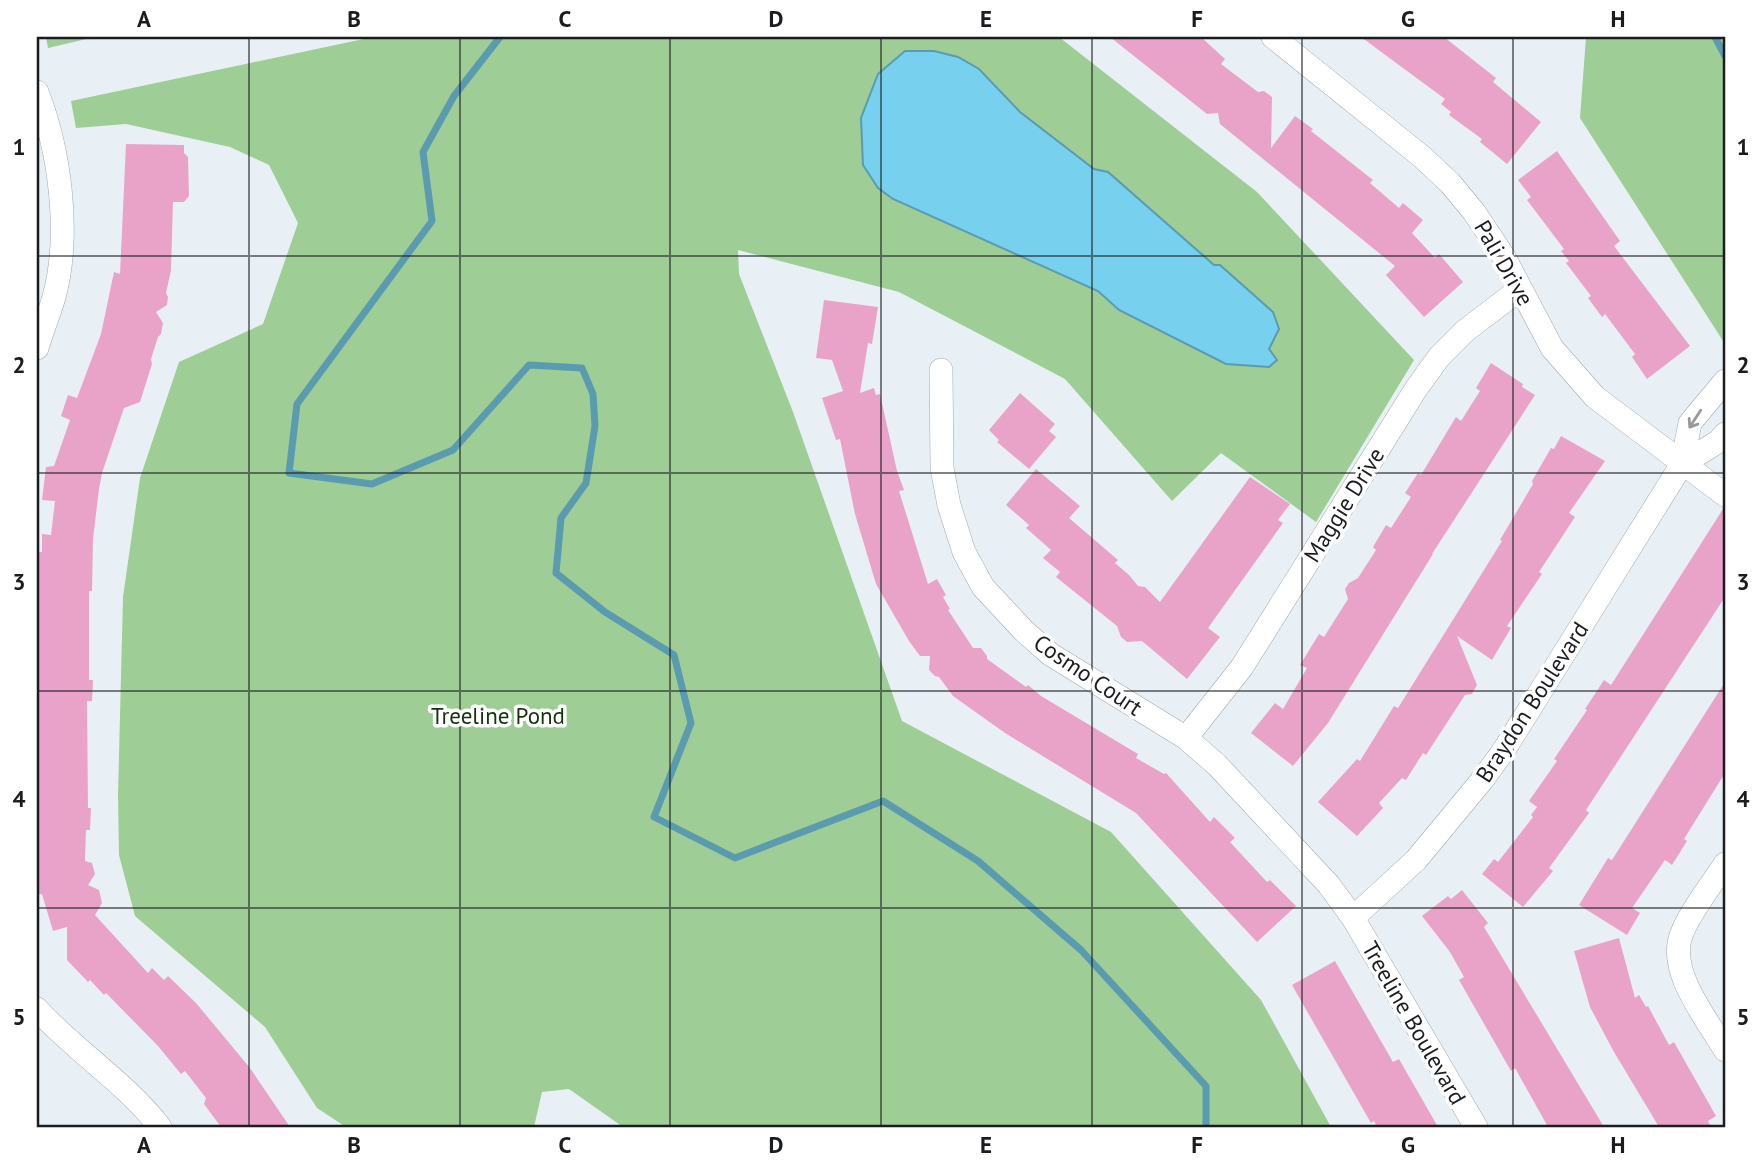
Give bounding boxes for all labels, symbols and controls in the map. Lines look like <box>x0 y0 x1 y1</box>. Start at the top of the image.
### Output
text: A <box>137 4 151 33</box>
text: B <box>347 4 361 33</box>
text: C <box>559 4 572 33</box>
text: D <box>769 4 783 33</box>
text: E <box>980 4 992 33</box>
text: F <box>1191 4 1203 33</box>
text: G <box>1401 4 1415 33</box>
text: H <box>1611 4 1625 33</box>
text: 1 <box>12 132 26 161</box>
text: 1 <box>1736 132 1750 161</box>
street label: Pali Drive <box>1468 215 1540 311</box>
text: 2 <box>12 350 26 379</box>
text: 2 <box>1736 350 1750 379</box>
one-way arrow <box>1688 409 1703 428</box>
street label: Maggie Drive <box>1297 442 1390 567</box>
text: 3 <box>12 567 26 596</box>
text: 3 <box>1736 567 1750 596</box>
street label: Braydon Boulevard <box>1469 616 1594 787</box>
street label: Cosmo Court <box>1028 628 1148 722</box>
park label: Treeline Pond <box>431 701 565 730</box>
text: 4 <box>12 784 26 813</box>
text: 4 <box>1736 784 1750 813</box>
street label: Treeline Boulevard <box>1356 936 1473 1109</box>
text: 5 <box>12 1002 26 1031</box>
text: 5 <box>1736 1002 1750 1031</box>
text: A <box>137 1130 151 1159</box>
text: B <box>347 1130 361 1159</box>
text: C <box>559 1130 572 1159</box>
text: D <box>769 1130 783 1159</box>
text: E <box>980 1130 992 1159</box>
text: F <box>1191 1130 1203 1159</box>
text: G <box>1401 1130 1415 1159</box>
text: H <box>1611 1130 1625 1159</box>

